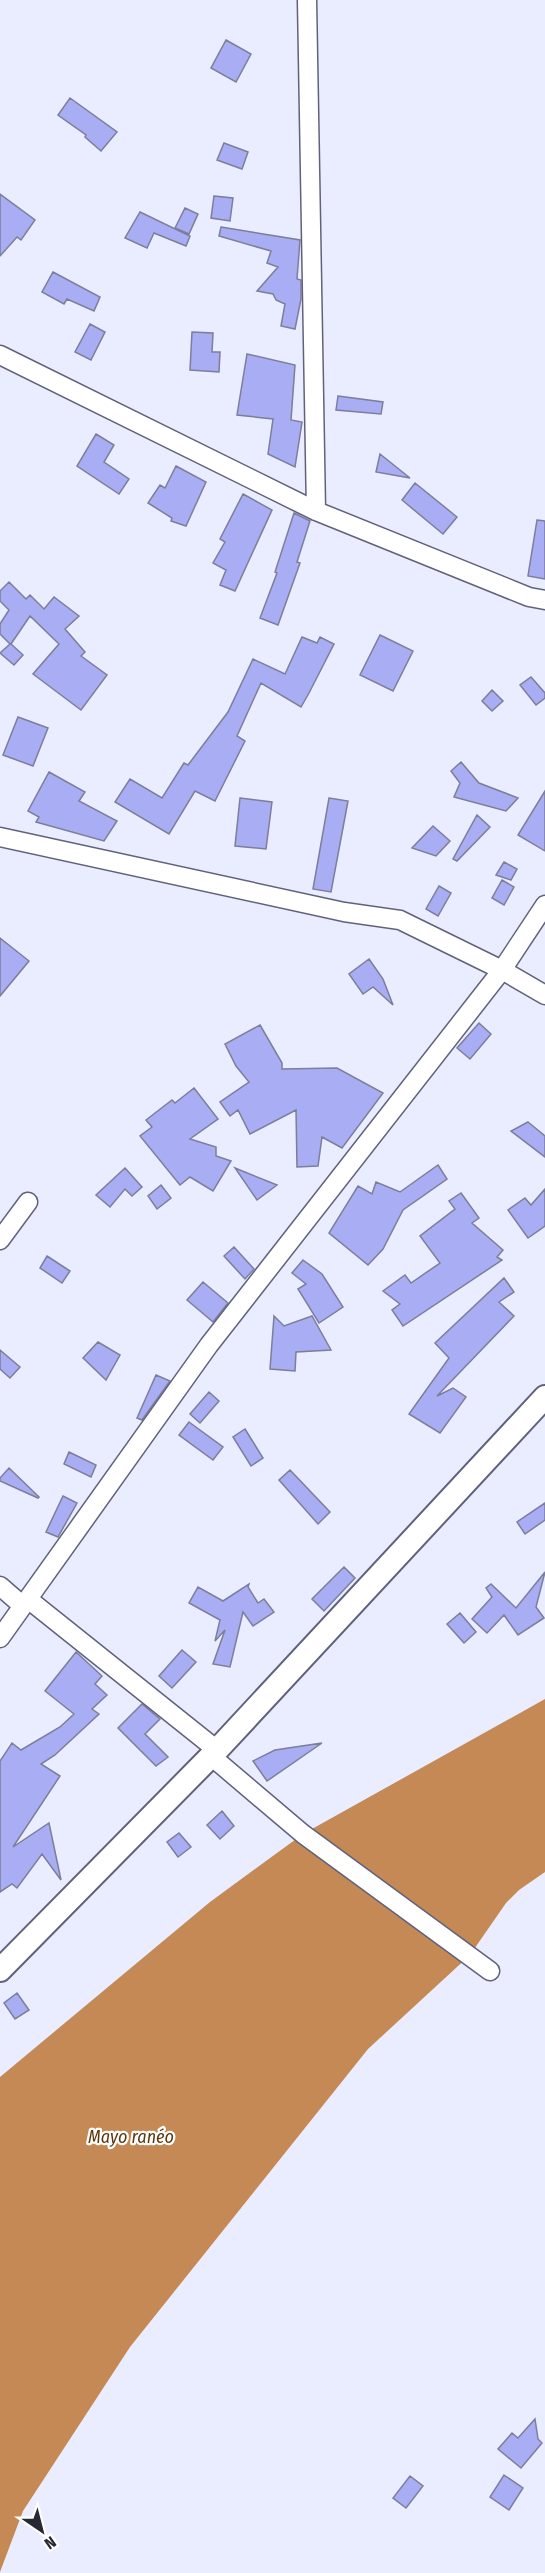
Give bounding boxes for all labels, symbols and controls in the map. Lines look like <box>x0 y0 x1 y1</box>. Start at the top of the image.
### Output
water label: Mayo ranéo <box>88 2126 174 2148</box>
north arrow <box>12 2501 72 2561</box>
text: N <box>41 2532 60 2553</box>

